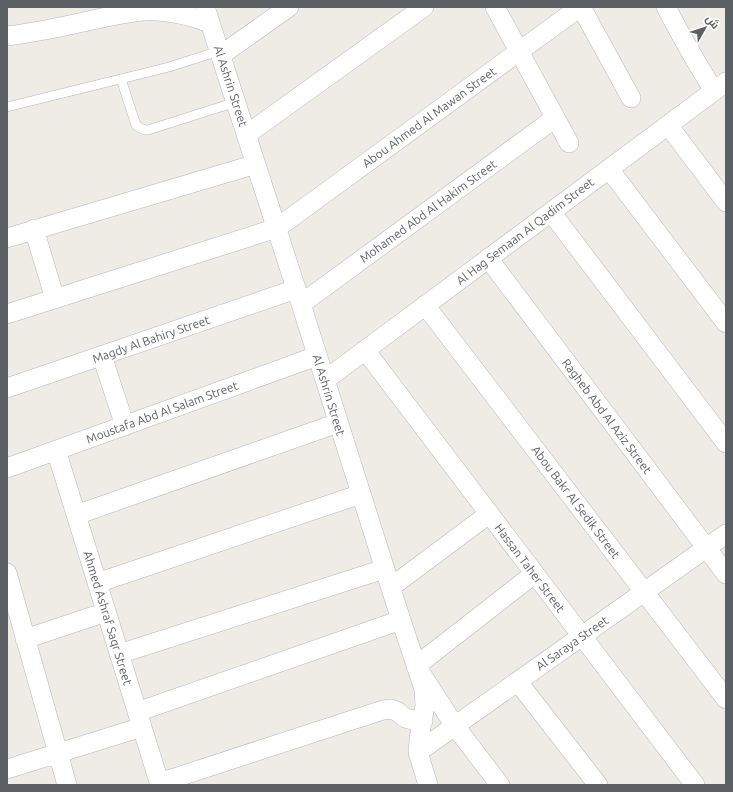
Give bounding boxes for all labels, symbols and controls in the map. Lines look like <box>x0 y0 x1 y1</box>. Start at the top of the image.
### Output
north arrow <box>685 8 725 48</box>
text: ش <box>703 12 722 32</box>
street label: Al Ashrin Street <box>212 44 250 128</box>
street label: Abou Ahmed Al Mawan Street <box>360 64 498 170</box>
street label: Mohamed Abd Al Hakim Street <box>357 157 499 265</box>
street label: Al Hag Semaan Al Qadim Street <box>454 175 597 287</box>
street label: Magdy Al Bahiry Street <box>91 313 212 365</box>
street label: Al Ashrin Street <box>310 353 348 437</box>
street label: Ragheb Abd Al Aziz Street <box>560 356 655 476</box>
street label: Moustafa Abd Al Salam Street <box>84 378 240 446</box>
street label: Abou Bakr Al Sedik Street <box>529 443 623 561</box>
street label: Hassan Taher Street <box>492 521 568 615</box>
street label: Ahmed Ashraf Saqr Street <box>81 549 135 687</box>
street label: Al Saraya Street <box>533 613 611 673</box>

